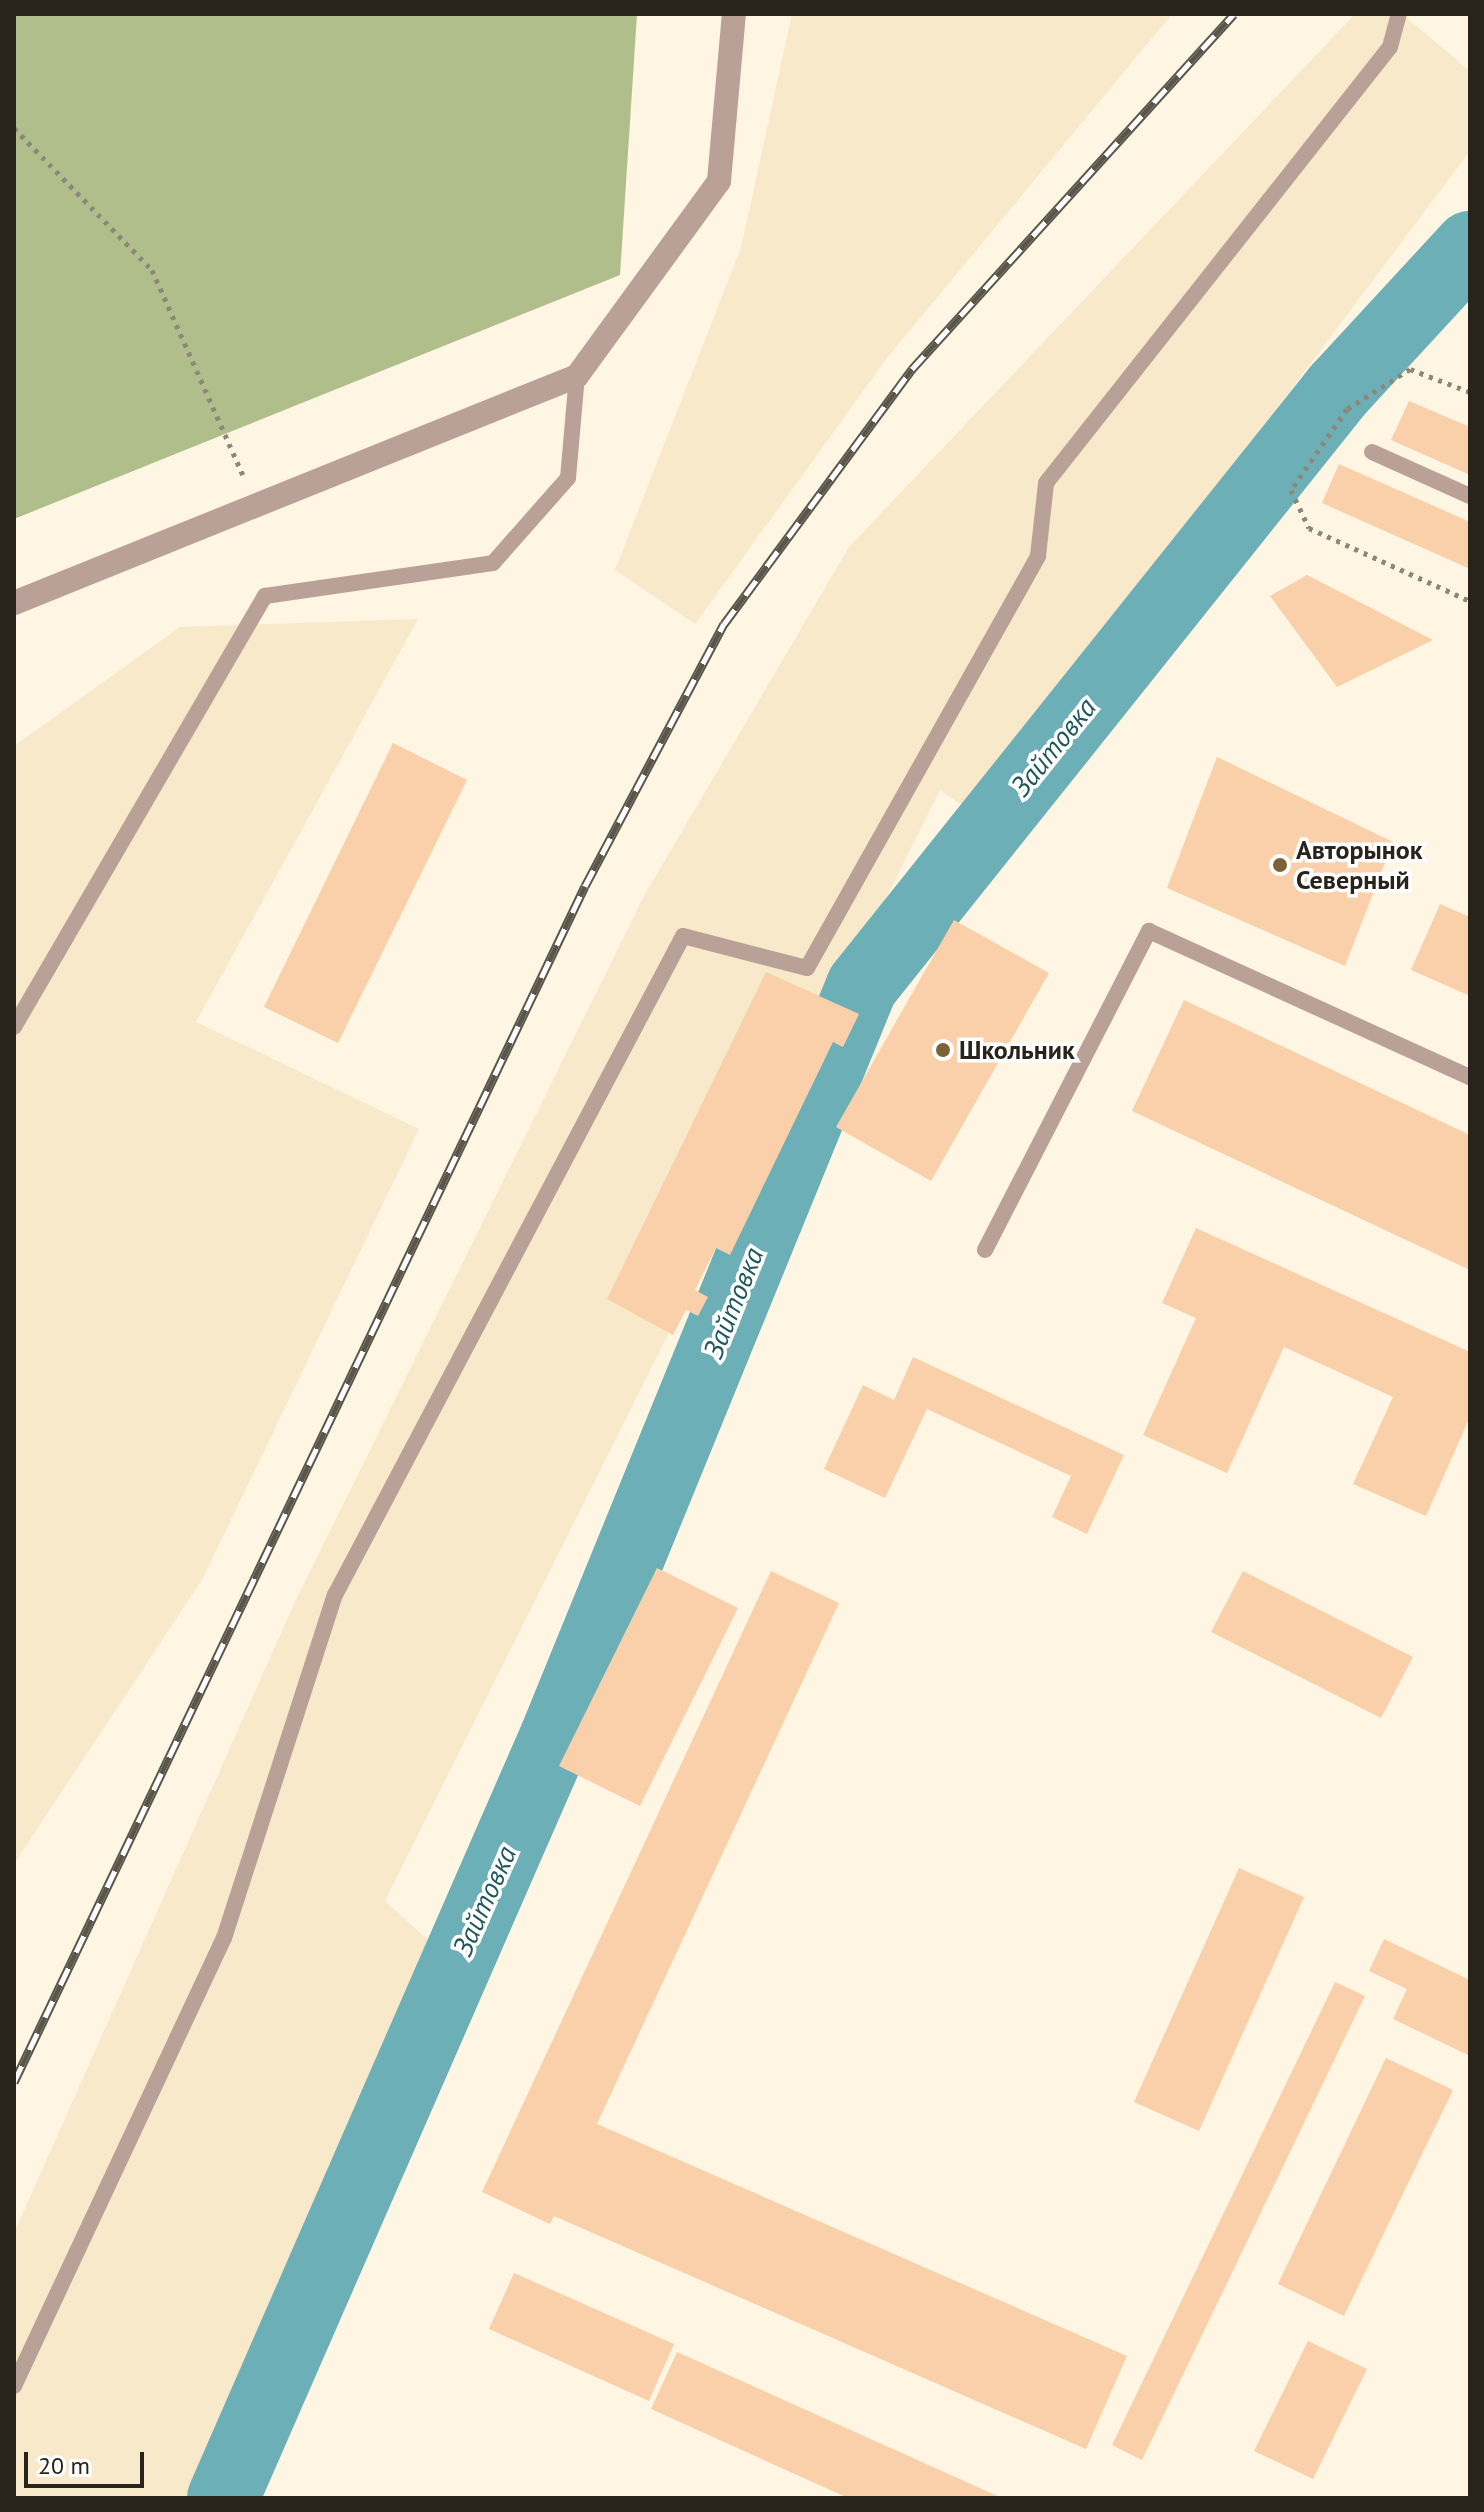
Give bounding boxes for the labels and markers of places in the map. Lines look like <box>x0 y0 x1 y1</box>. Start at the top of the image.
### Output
place label: Авторынок Северный <box>1296 834 1422 896</box>
marker: Авторынок Северный <box>1271 856 1289 874</box>
place label: Школьник <box>959 1034 1075 1066</box>
marker: Школьник <box>934 1041 952 1059</box>

